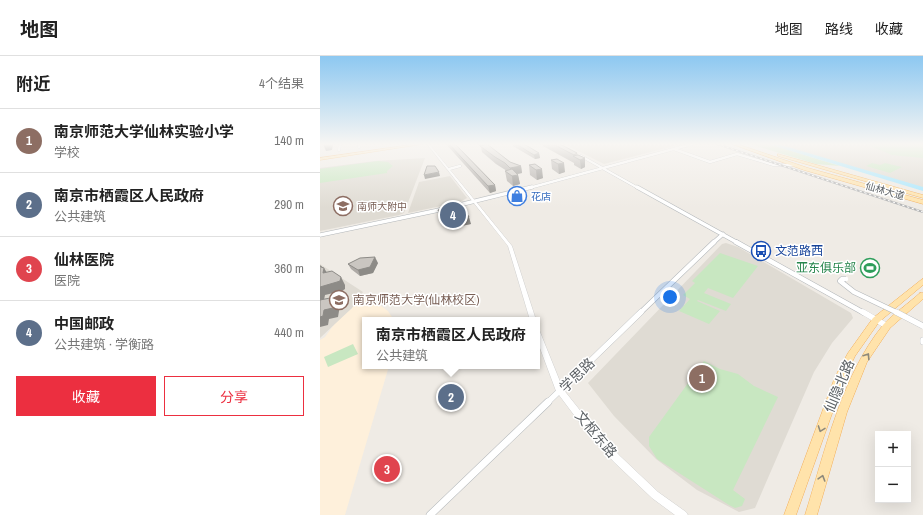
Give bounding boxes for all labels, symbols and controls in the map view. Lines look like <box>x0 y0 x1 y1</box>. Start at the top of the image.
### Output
text: 地图 <box>20 16 58 42</box>
text: 地图 <box>775 20 803 38</box>
text: 路线 <box>825 20 853 38</box>
text: 收藏 <box>875 20 903 38</box>
text: 附近 <box>16 72 50 95</box>
text: 4个结果 <box>259 75 304 92</box>
text: 南京师范大学仙林实验小学 <box>54 121 234 142</box>
text: 1 <box>26 132 32 149</box>
text: 140 m <box>274 132 304 149</box>
text: 学校 <box>54 144 80 161</box>
street label: 仙林大道 <box>864 179 906 203</box>
text: 南京市栖霞区人民政府 <box>54 185 204 206</box>
shop icon: 花店 <box>506 185 528 207</box>
place label: 花店 <box>531 190 551 203</box>
school or university icon: 南师大附中 <box>332 195 354 217</box>
text: 2 <box>26 196 32 213</box>
text: 290 m <box>274 196 304 213</box>
place label: 南师大附中 <box>357 200 407 213</box>
pin: 4 <box>440 200 466 230</box>
text: 公共建筑 <box>54 208 106 225</box>
bus stop icon: 文范路西 <box>750 240 772 262</box>
place label: 文范路西 <box>775 243 823 259</box>
text: 仙林医院 <box>54 249 114 270</box>
sports icon: 亚东俱乐部 <box>859 257 881 279</box>
text: 3 <box>26 260 32 277</box>
text: 360 m <box>274 260 304 277</box>
place label: 亚东俱乐部 <box>796 260 856 276</box>
text: 医院 <box>54 272 80 289</box>
your location <box>660 287 680 307</box>
school or university icon: 南京师范大学(仙林校区) <box>328 289 350 311</box>
place label: 南京师范大学(仙林校区) <box>353 292 480 308</box>
text: 中国邮政 <box>54 313 114 334</box>
popup <box>362 317 540 369</box>
text: 4 <box>26 324 32 341</box>
text: 440 m <box>274 324 304 341</box>
text: 南京市栖霞区人民政府 <box>376 324 526 345</box>
text: 公共建筑 · 学衡路 <box>54 336 154 353</box>
text: 公共建筑 <box>376 347 428 364</box>
one-way arrow <box>862 353 870 360</box>
street label: 学思路 <box>556 354 598 396</box>
street label: 仙隐北路 <box>820 357 858 415</box>
pin: 1 <box>689 363 715 393</box>
button: 收藏 <box>16 376 156 416</box>
button: 分享 <box>164 376 304 416</box>
pin: 2 <box>438 382 464 412</box>
street label: 文枢东路 <box>571 407 621 461</box>
one-way arrow <box>818 426 826 433</box>
map controls <box>875 431 911 503</box>
button: + <box>875 431 911 467</box>
pin: 3 <box>374 454 400 484</box>
button: − <box>875 467 911 503</box>
one-way arrow <box>817 474 826 481</box>

